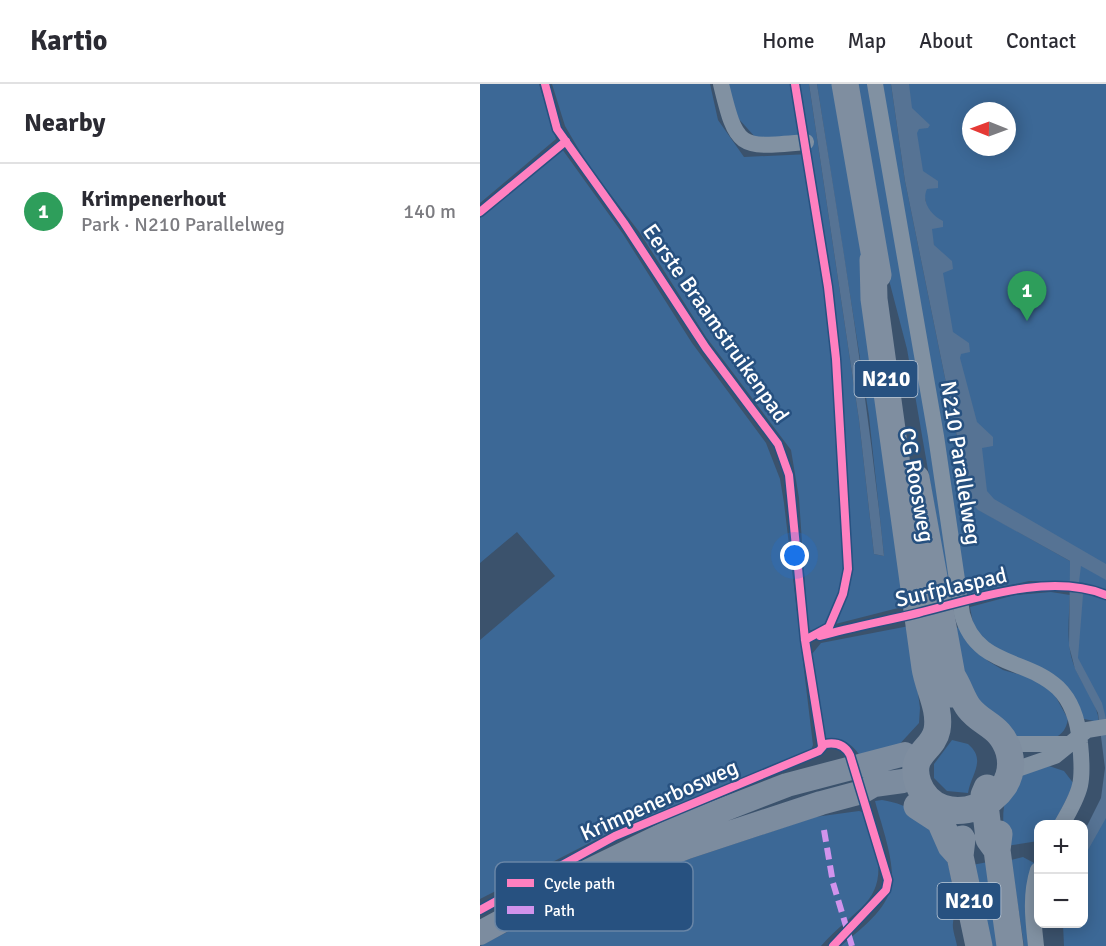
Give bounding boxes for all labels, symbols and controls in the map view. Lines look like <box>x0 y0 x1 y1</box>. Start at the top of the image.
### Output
text: Kartio <box>30 24 107 58</box>
text: Home <box>762 28 815 54</box>
text: Map <box>848 28 886 54</box>
text: About <box>919 28 973 54</box>
text: Contact <box>1006 28 1076 54</box>
north arrow <box>962 102 1016 156</box>
text: Nearby <box>24 107 105 139</box>
text: Krimpenerhout <box>81 185 226 212</box>
text: 1 <box>38 199 49 224</box>
text: 140 m <box>403 199 456 224</box>
text: Park · N210 Parallelweg <box>81 212 285 237</box>
street label: Eerste Braamstruikenpad <box>637 218 795 428</box>
pin: 1 <box>1008 272 1046 321</box>
road number: N210 <box>854 361 918 397</box>
street label: N210 Parallelweg <box>935 379 987 547</box>
street label: CG Roosweg <box>894 426 940 544</box>
your location <box>780 541 809 570</box>
street label: Surfplaspad <box>893 561 1009 613</box>
street label: Krimpenerbosweg <box>576 753 742 847</box>
map controls <box>1034 820 1088 928</box>
button: + <box>1034 820 1088 874</box>
legend <box>495 862 693 931</box>
text: Cycle path <box>544 874 615 894</box>
button: − <box>1034 874 1088 928</box>
road number: N210 <box>938 883 1000 919</box>
text: Path <box>544 901 575 921</box>

